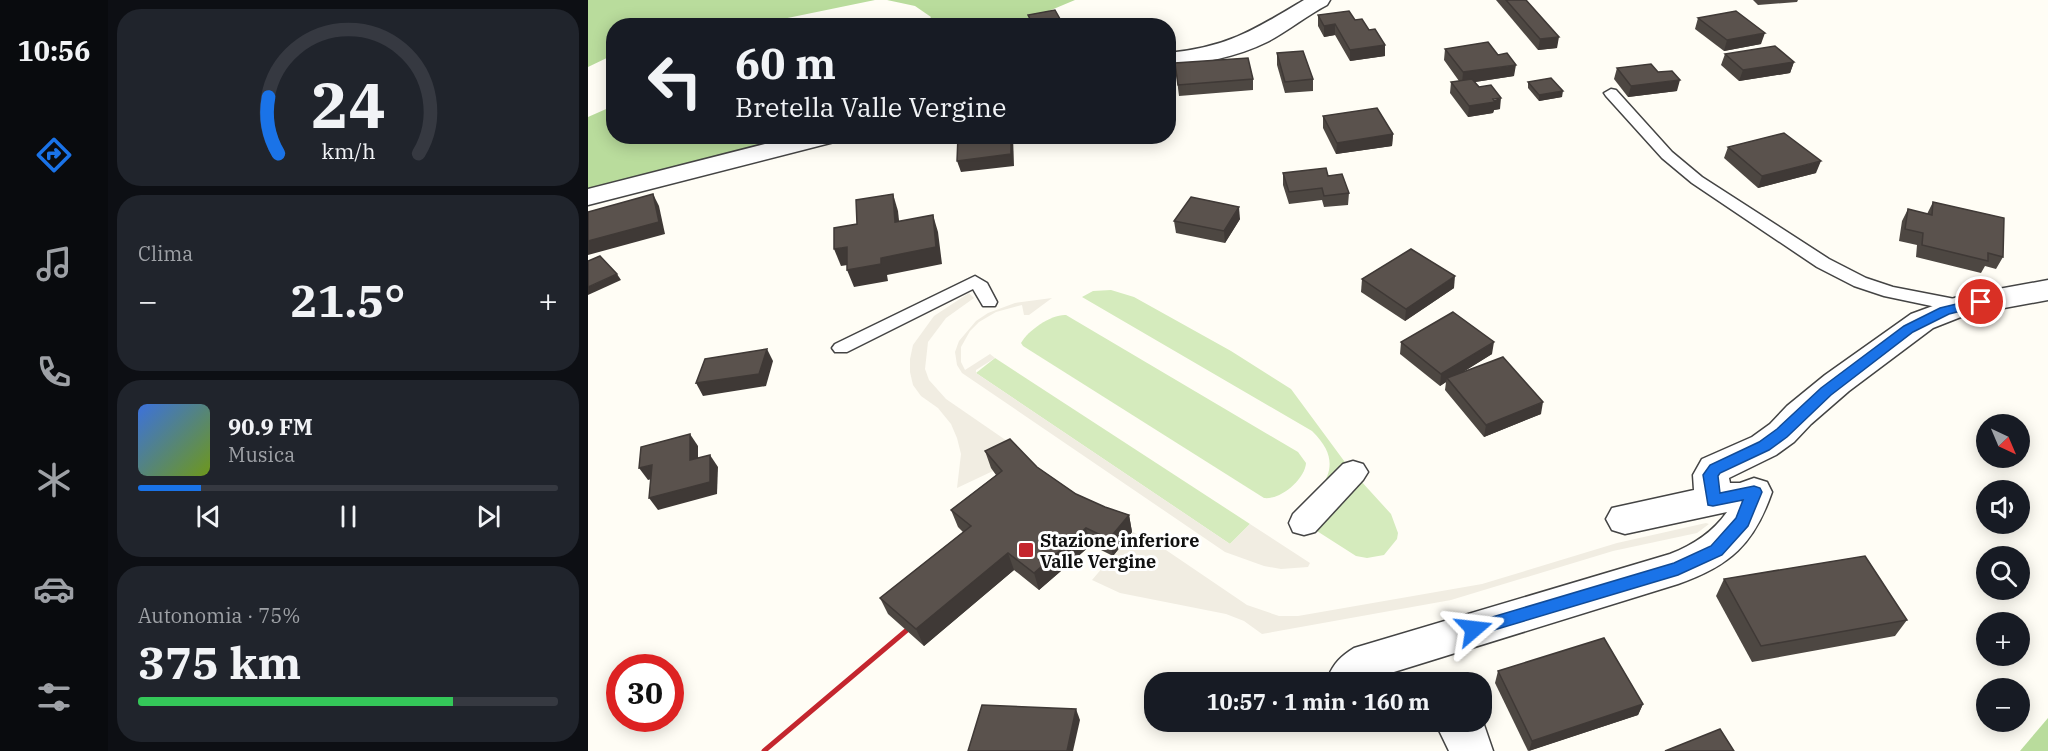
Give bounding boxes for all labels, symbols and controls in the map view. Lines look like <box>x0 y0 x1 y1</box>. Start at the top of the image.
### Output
text: 10:56 <box>18 33 90 68</box>
text: 60 m <box>735 36 836 91</box>
icon: left <box>636 42 714 120</box>
text: 24 <box>311 64 385 145</box>
text: Bretella Valle Vergine <box>735 89 1006 124</box>
icon: directions <box>33 134 75 176</box>
text: km/h <box>321 138 375 166</box>
text: Clima <box>138 240 193 267</box>
icon: music <box>33 243 75 285</box>
text: 21.5° <box>291 271 405 329</box>
pin <box>1955 276 2006 327</box>
text: − <box>138 279 158 322</box>
text: + <box>538 279 558 322</box>
icon: arrive <box>1964 285 1997 318</box>
icon: phone <box>33 351 75 393</box>
text: 90.9 FM <box>228 412 313 441</box>
north arrow <box>1976 414 2030 468</box>
map controls <box>1976 414 2030 732</box>
text: Musica <box>228 441 295 468</box>
icon: climate <box>33 459 75 501</box>
button: sound <box>1976 480 2030 534</box>
icon: previous <box>192 500 225 533</box>
icon: pause <box>332 500 365 533</box>
icon: next <box>472 500 505 533</box>
place label: Stazione inferiore Valle Vergine <box>1040 529 1199 573</box>
marker: Stazione inferiore Valle Vergine <box>1017 541 1035 559</box>
button: search <box>1976 546 2030 600</box>
icon: car <box>33 568 75 610</box>
position arrow <box>1442 597 1506 661</box>
text: Autonomia · 75% <box>138 602 300 629</box>
button: + <box>1976 612 2030 666</box>
text: 375 km <box>138 633 301 691</box>
speed limit sign: 30 <box>606 654 684 732</box>
icon: filters <box>33 676 75 718</box>
button: − <box>1976 678 2030 732</box>
text: 10:57 · 1 min · 160 m <box>1206 687 1430 716</box>

